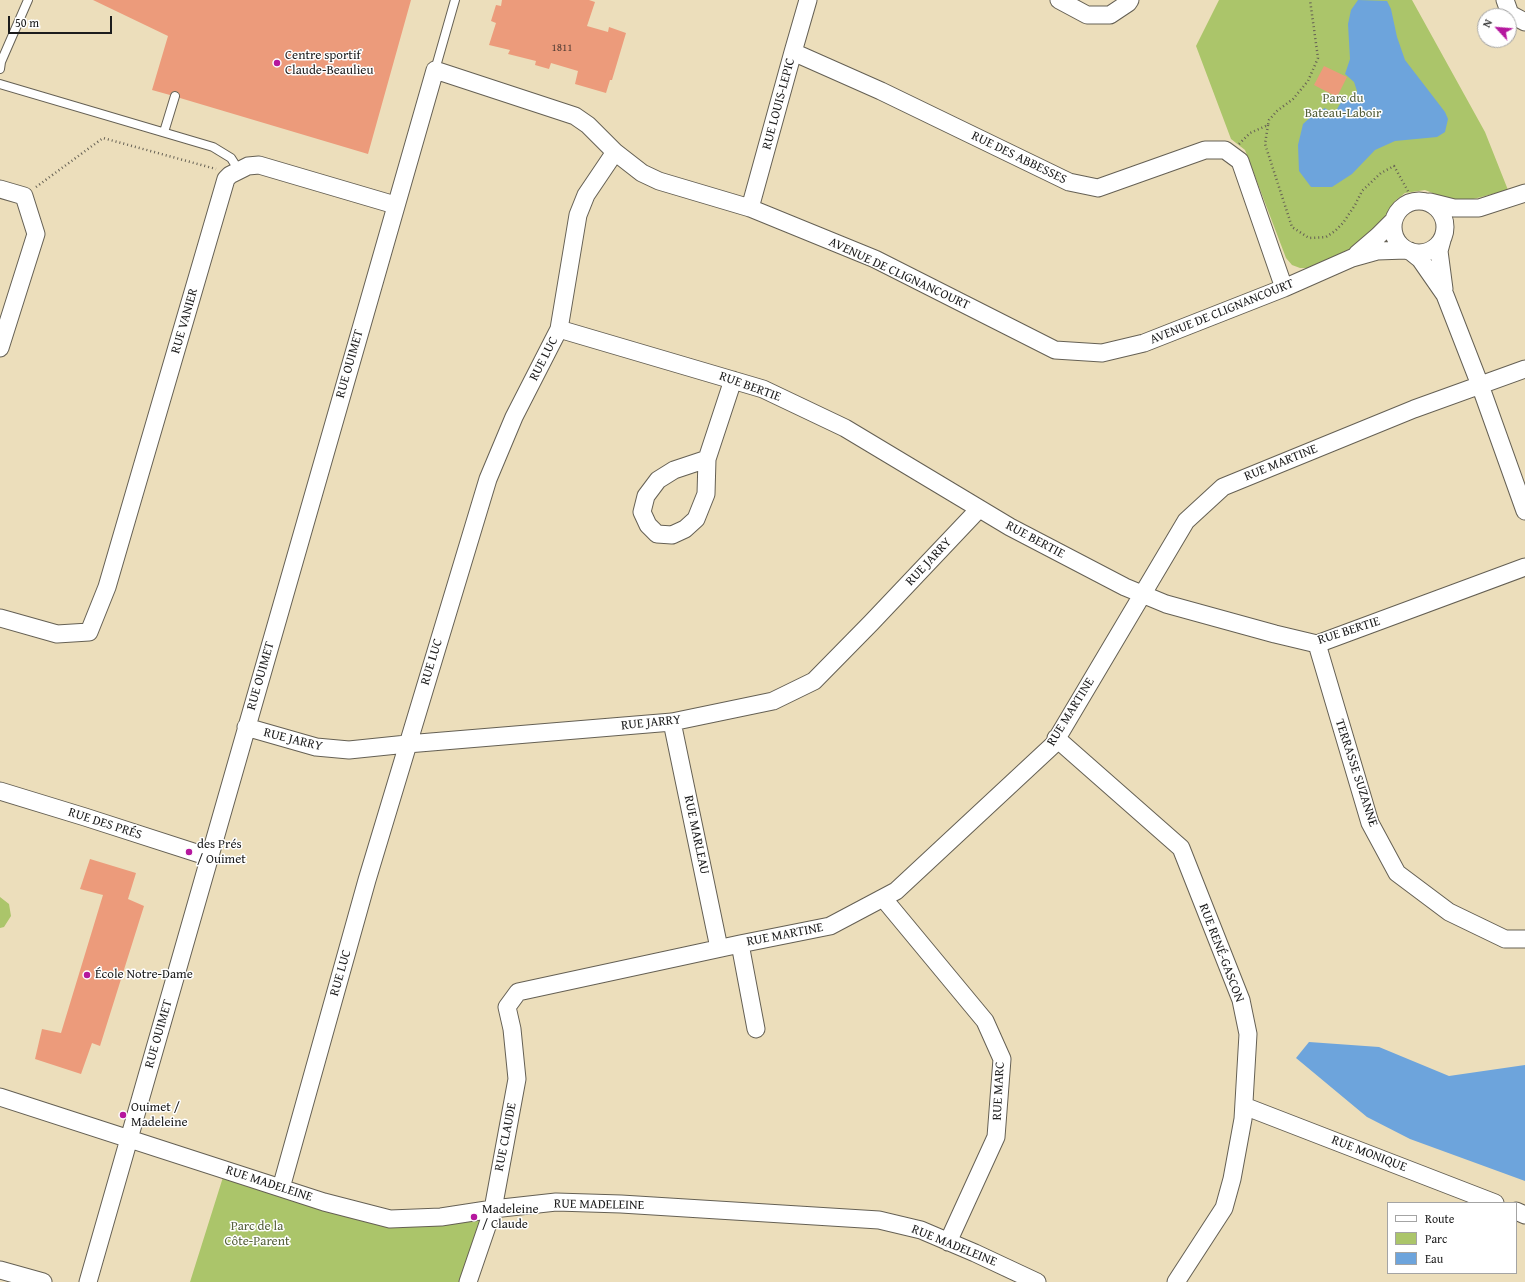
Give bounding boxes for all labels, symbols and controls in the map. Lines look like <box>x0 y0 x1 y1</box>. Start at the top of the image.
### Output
scale bar <box>10 8 114 34</box>
north arrow <box>1477 8 1517 48</box>
text: 50 m <box>15 14 39 31</box>
text: N <box>1478 16 1496 30</box>
house number: 1811 <box>551 41 573 55</box>
place label: Centre sportif Claude-Beaulieu <box>285 48 373 79</box>
street label: RUE LOUIS-LEPIC <box>759 57 799 151</box>
marker: Centre sportif Claude-Beaulieu <box>272 58 282 68</box>
park label: Parc du Bateau-Laboir <box>1305 91 1381 122</box>
street label: RUE DES ABBESSES <box>969 128 1069 188</box>
street label: AVENUE DE CLIGNANCOURT <box>826 234 972 314</box>
street label: AVENUE DE CLIGNANCOURT <box>1148 276 1296 348</box>
street label: RUE VANIER <box>168 287 202 355</box>
street label: RUE OUIMET <box>333 328 367 400</box>
street label: RUE LUC <box>526 334 562 384</box>
street label: RUE BERTIE <box>717 369 783 405</box>
street label: RUE MARTINE <box>1242 441 1320 485</box>
street label: RUE BERTIE <box>1003 518 1067 562</box>
street label: RUE JARRY <box>903 535 955 589</box>
street label: RUE BERTIE <box>1316 614 1382 648</box>
street label: RUE LUC <box>418 637 446 687</box>
street label: RUE OUIMET <box>244 640 278 712</box>
street label: RUE MARTINE <box>1044 675 1098 749</box>
street label: RUE JARRY <box>620 712 682 734</box>
street label: TERRASSE SUZANNE <box>1331 717 1381 829</box>
street label: RUE JARRY <box>262 725 324 755</box>
street label: RUE MARLEAU <box>680 794 712 876</box>
street label: RUE DES PRÉS <box>66 805 144 843</box>
place label: des Prés / Ouimet <box>197 837 246 868</box>
marker: des Prés / Ouimet <box>184 847 194 857</box>
street label: RUE RENÉ-GASCON <box>1195 901 1247 1005</box>
street label: RUE MARTINE <box>745 920 825 950</box>
street label: RUE LUC <box>327 948 355 998</box>
place label: École Notre-Dame <box>95 967 193 983</box>
marker: École Notre-Dame <box>82 970 92 980</box>
street label: RUE OUIMET <box>142 998 176 1070</box>
street label: RUE MARC <box>990 1061 1008 1121</box>
place label: Ouimet / Madeleine <box>131 1100 188 1131</box>
street label: RUE CLAUDE <box>492 1101 520 1173</box>
marker: Ouimet / Madeleine <box>118 1110 128 1120</box>
street label: RUE MONIQUE <box>1329 1132 1409 1176</box>
street label: RUE MADELEINE <box>224 1163 314 1205</box>
street label: RUE MADELEINE <box>554 1196 644 1214</box>
place label: Madeleine / Claude <box>482 1202 539 1233</box>
legend <box>1387 1202 1517 1274</box>
text: Route <box>1425 1210 1454 1227</box>
marker: Madeleine / Claude <box>469 1212 479 1222</box>
park label: Parc de la Côte-Parent <box>224 1219 290 1250</box>
street label: RUE MADELEINE <box>909 1222 999 1270</box>
text: Parc <box>1425 1230 1447 1247</box>
text: Eau <box>1425 1250 1443 1267</box>

